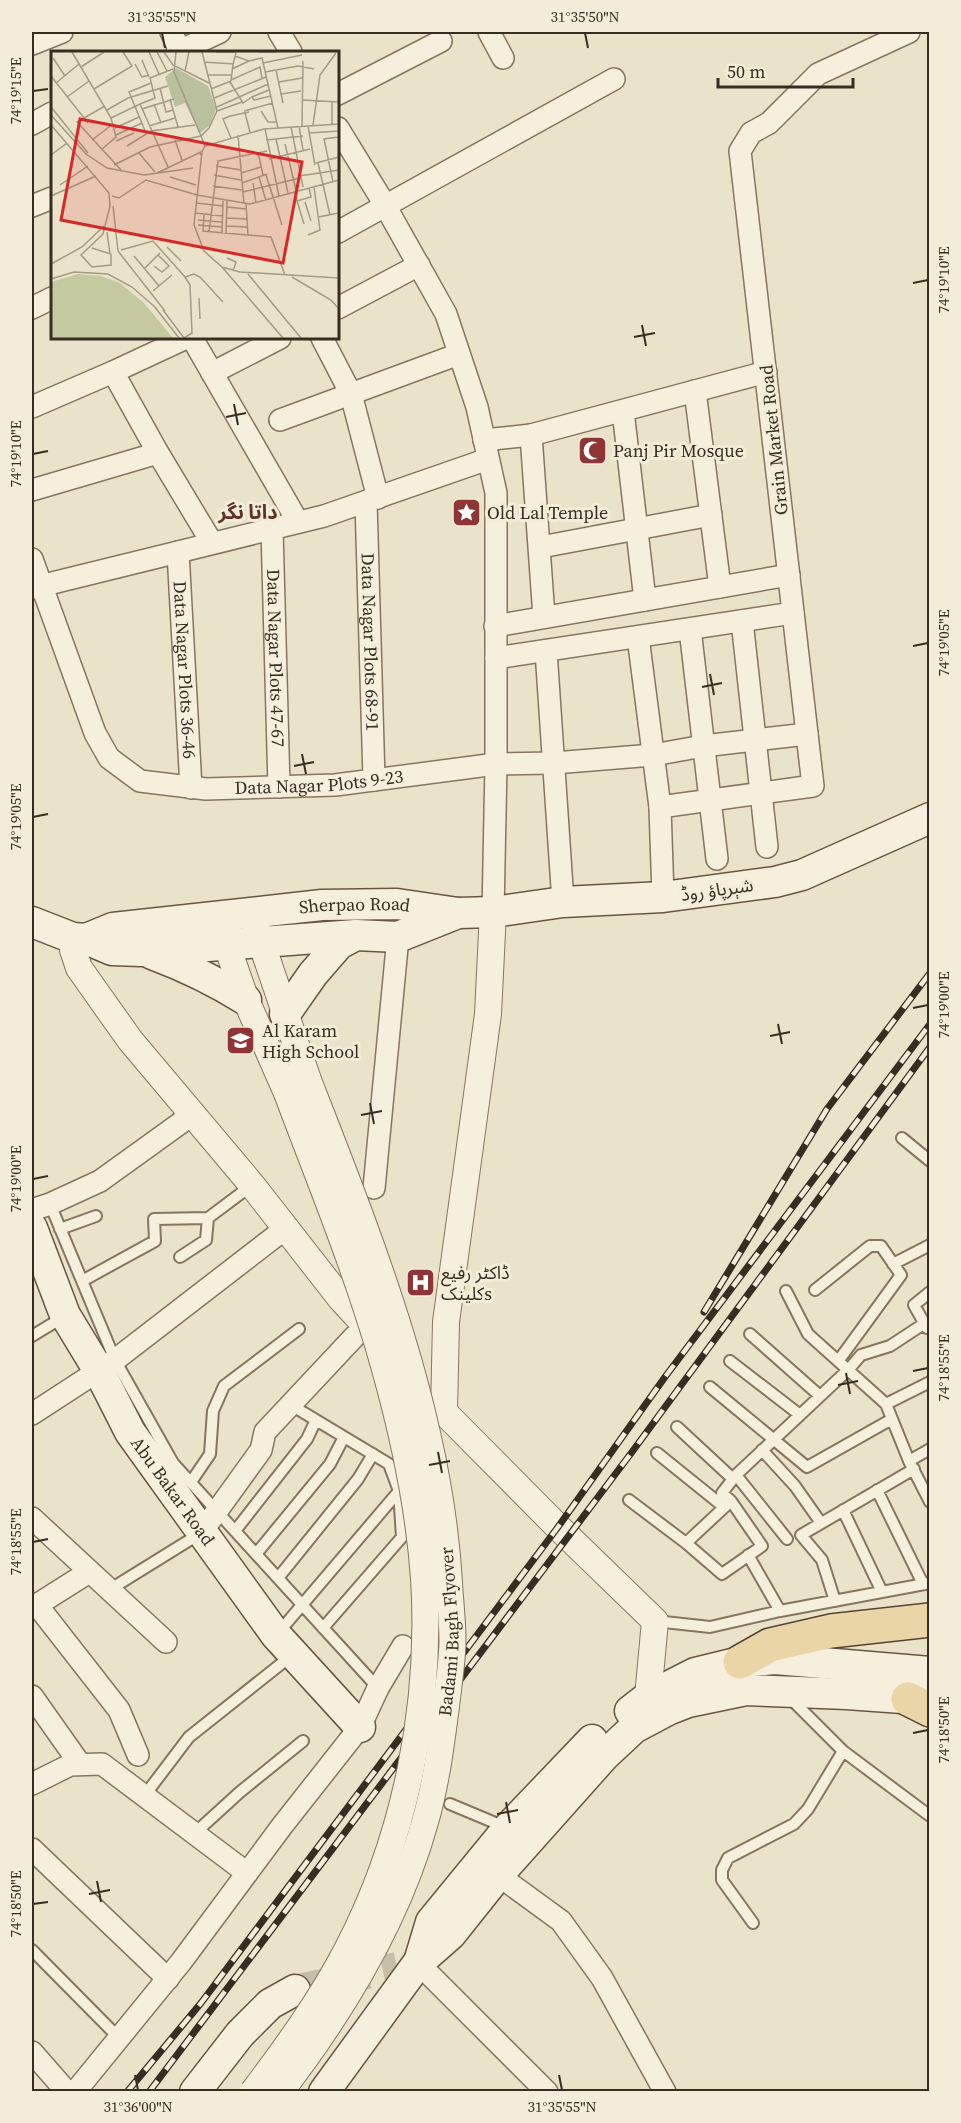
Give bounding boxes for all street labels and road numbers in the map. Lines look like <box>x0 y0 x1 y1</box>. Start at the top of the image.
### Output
street label: Grain Market Road <box>753 364 794 517</box>
street label: Data Nagar Plots 68-91 <box>355 552 386 731</box>
street label: Data Nagar Plots 47-67 <box>261 569 291 747</box>
street label: Data Nagar Plots 36-46 <box>168 580 202 759</box>
street label: Data Nagar Plots 9-23 <box>234 763 405 800</box>
street label: شېرپاؤ روڈ <box>679 872 755 907</box>
street label: Sherpao Road <box>298 891 412 919</box>
street label: Abu Bakar Road <box>125 1431 221 1551</box>
street label: Badami Bagh Flyover <box>432 1545 465 1718</box>

